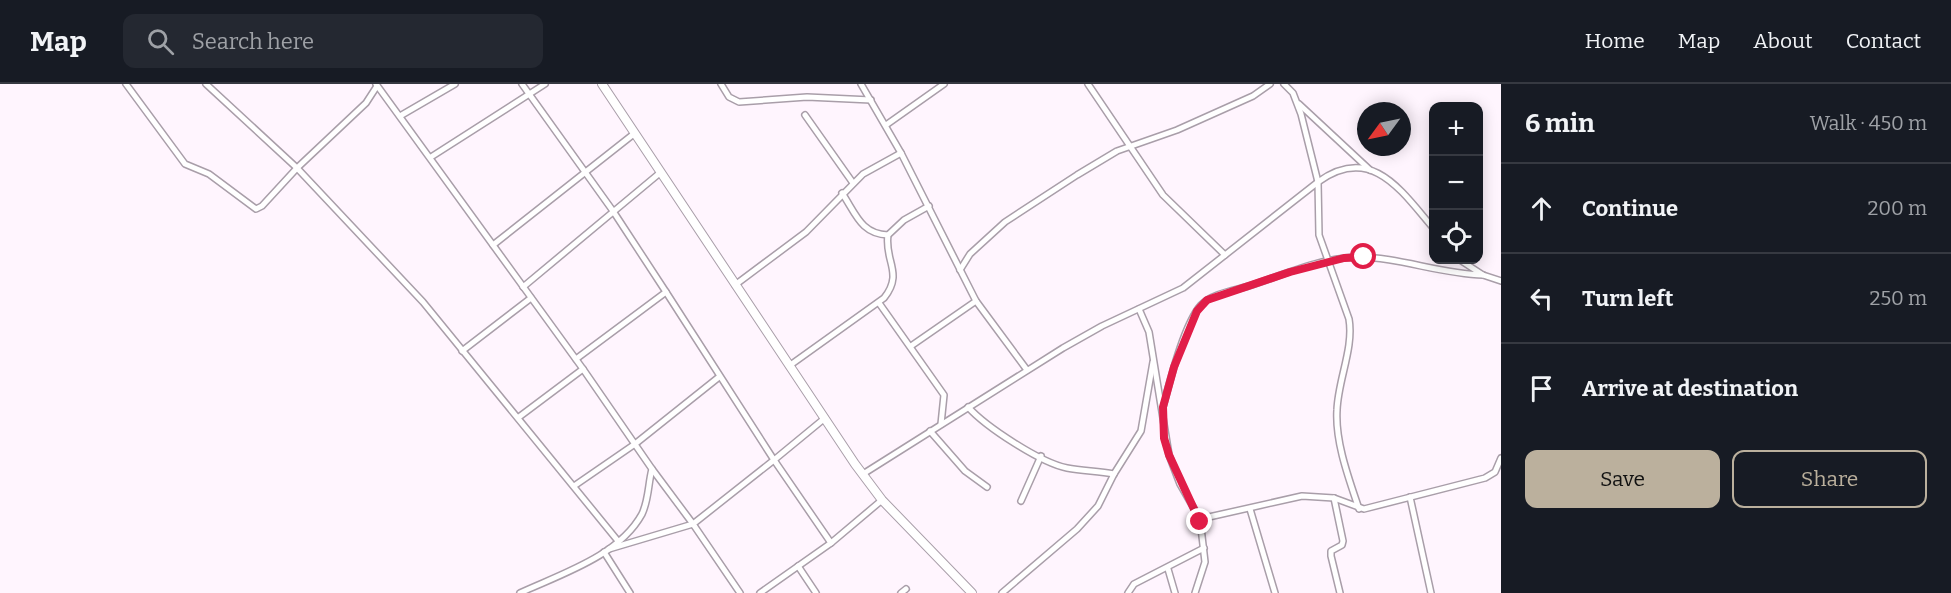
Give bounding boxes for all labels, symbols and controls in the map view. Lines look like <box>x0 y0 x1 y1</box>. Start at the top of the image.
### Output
search box <box>123 14 543 68</box>
text: Map <box>30 25 87 58</box>
icon: search <box>144 25 177 58</box>
text: Search here <box>192 28 314 55</box>
text: Home <box>1585 28 1645 54</box>
text: Map <box>1678 28 1720 54</box>
text: About <box>1753 28 1813 54</box>
text: Contact <box>1846 28 1921 54</box>
north arrow <box>1357 102 1411 156</box>
map controls <box>1429 102 1483 264</box>
button: + <box>1429 102 1483 156</box>
text: 6 min <box>1525 108 1595 139</box>
text: Walk · 450 m <box>1810 111 1927 135</box>
button: − <box>1429 156 1483 210</box>
icon: ahead <box>1525 192 1558 225</box>
text: Continue <box>1582 195 1678 222</box>
text: 200 m <box>1867 196 1927 220</box>
button: locate <box>1429 210 1483 264</box>
route start <box>1350 243 1376 269</box>
icon: left <box>1525 282 1558 315</box>
text: Turn left <box>1582 285 1674 312</box>
text: 250 m <box>1870 286 1927 310</box>
icon: arrive <box>1525 372 1558 405</box>
text: Arrive at destination <box>1582 375 1798 402</box>
button: Save <box>1525 450 1720 508</box>
button: Share <box>1732 450 1927 508</box>
route end <box>1186 508 1212 534</box>

